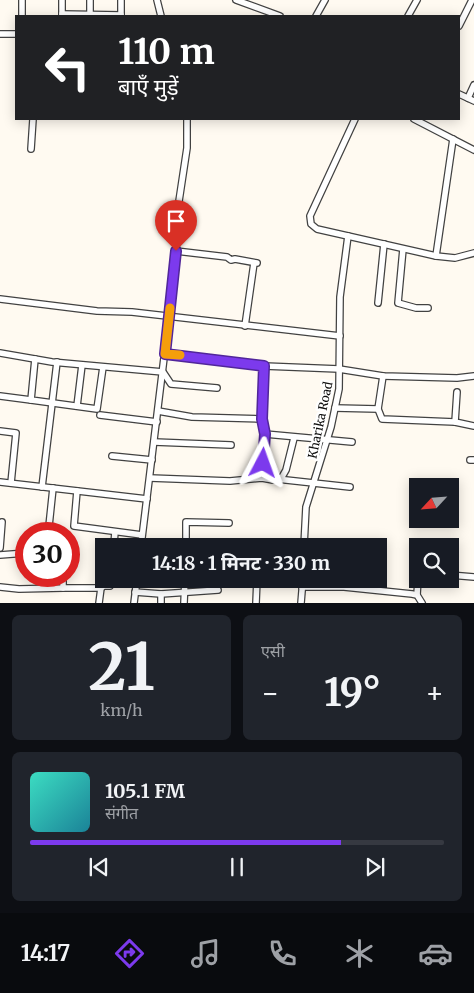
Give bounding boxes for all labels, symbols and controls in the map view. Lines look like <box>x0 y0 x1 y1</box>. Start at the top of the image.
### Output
text: 110 m <box>118 30 215 74</box>
icon: left <box>35 35 100 100</box>
text: बाएँ मुड़ें <box>118 73 179 101</box>
pin <box>155 200 197 251</box>
icon: arrive <box>162 207 190 235</box>
street label: Kharika Road <box>305 380 335 460</box>
position arrow <box>236 436 288 488</box>
north arrow <box>409 478 459 528</box>
map controls <box>409 478 459 588</box>
speed limit sign: 30 <box>15 522 80 587</box>
button: search <box>409 538 459 588</box>
text: 14:18 · 1 मिनट · 330 m <box>152 551 330 575</box>
text: 21 <box>88 626 155 708</box>
text: एसी <box>261 641 285 661</box>
text: 19° <box>324 669 381 716</box>
text: − <box>261 675 280 711</box>
text: + <box>425 675 444 711</box>
text: km/h <box>100 700 143 720</box>
text: 105.1 FM <box>105 779 185 803</box>
text: संगीत <box>105 803 138 823</box>
icon: previous <box>85 853 113 881</box>
icon: pause <box>223 853 251 881</box>
icon: next <box>361 853 389 881</box>
icon: directions <box>112 936 147 971</box>
icon: music <box>188 936 223 971</box>
icon: phone <box>265 936 300 971</box>
icon: climate <box>342 936 377 971</box>
icon: car <box>418 936 453 971</box>
text: 14:17 <box>21 939 70 967</box>

